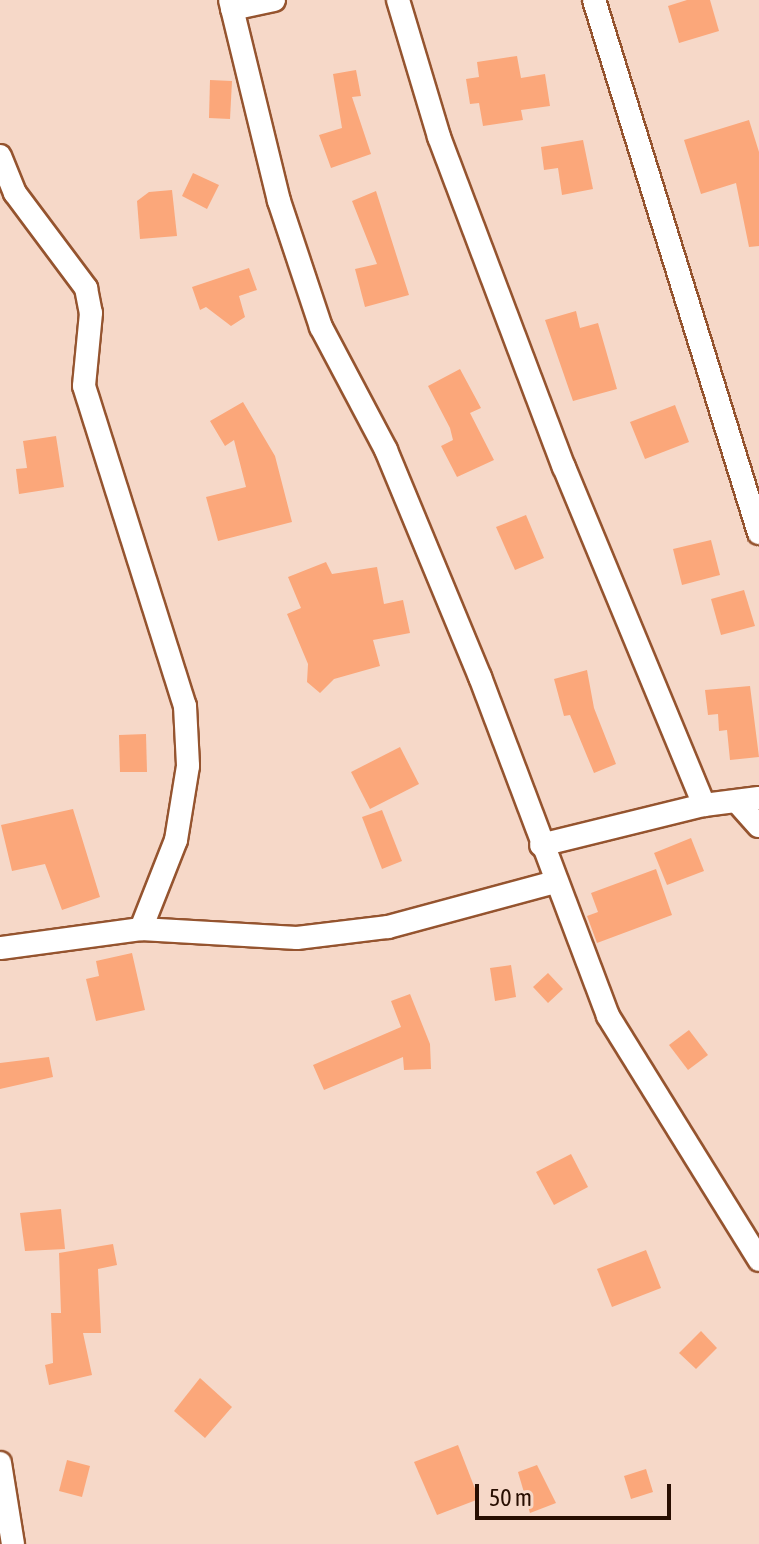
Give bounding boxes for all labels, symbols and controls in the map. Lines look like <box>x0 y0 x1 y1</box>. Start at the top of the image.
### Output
scale bar <box>479 1468 675 1518</box>
text: 50 m <box>489 1484 532 1511</box>

